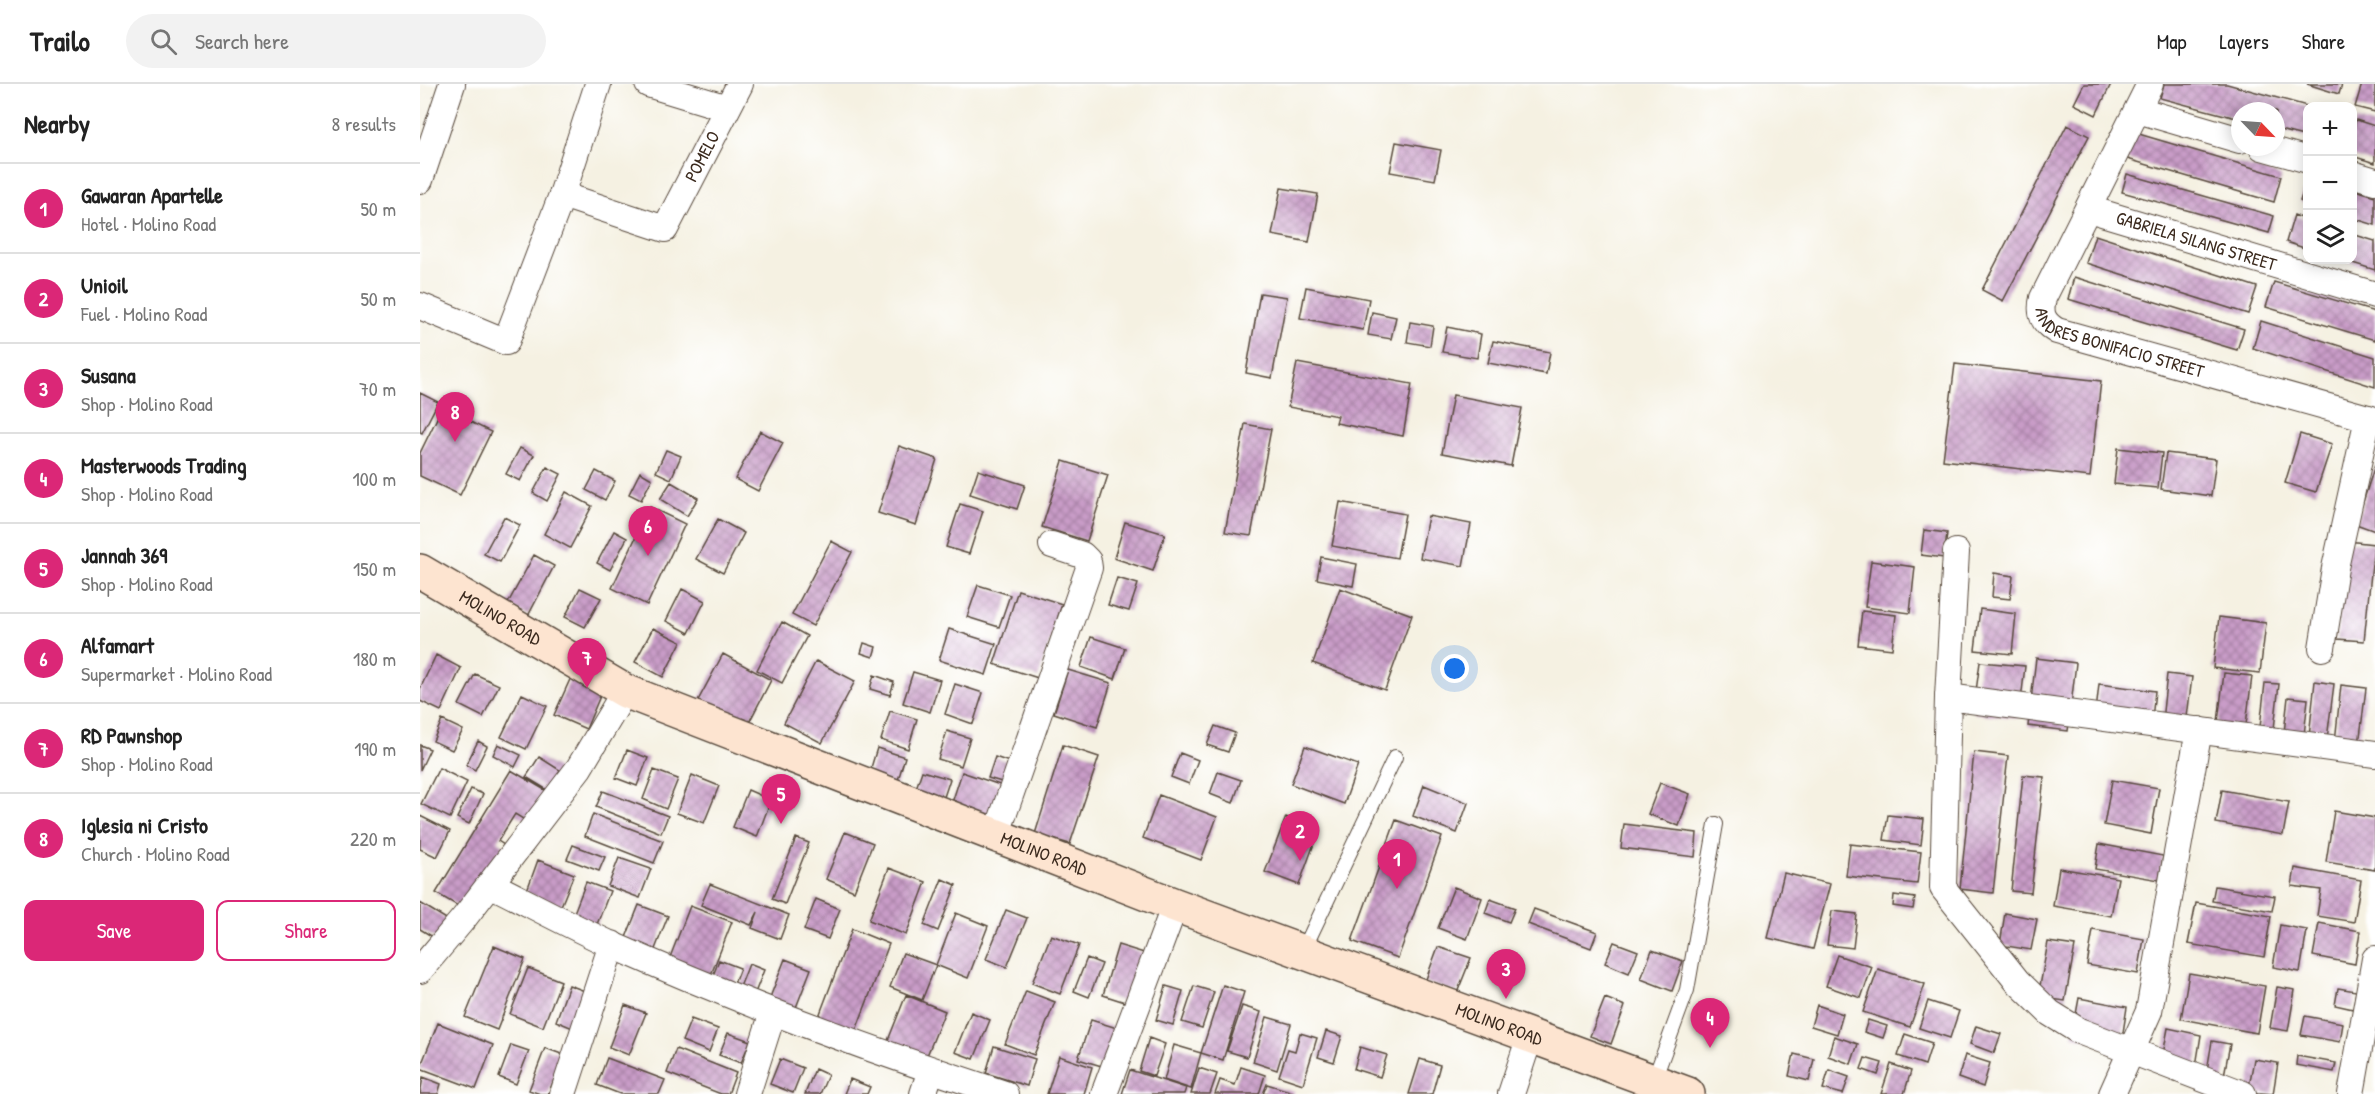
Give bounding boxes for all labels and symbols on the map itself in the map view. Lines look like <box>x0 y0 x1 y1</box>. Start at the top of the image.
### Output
north arrow <box>2231 102 2285 156</box>
street label: POMELO <box>678 127 726 186</box>
street label: GABRIELA SILANG STREET <box>2113 205 2280 277</box>
street label: ANDRES BONIFACIO STREET <box>2029 306 2208 384</box>
pin: 8 <box>435 392 474 442</box>
pin: 6 <box>628 506 668 556</box>
street label: MOLINO ROAD <box>455 584 546 652</box>
pin: 7 <box>568 638 606 688</box>
your location <box>1440 654 1469 683</box>
pin: 5 <box>762 774 800 824</box>
pin: 2 <box>1280 812 1320 861</box>
street label: MOLINO ROAD <box>997 825 1091 882</box>
pin: 1 <box>1378 840 1416 889</box>
pin: 3 <box>1486 950 1526 999</box>
street label: MOLINO ROAD <box>1452 996 1547 1052</box>
pin: 4 <box>1690 998 1730 1048</box>

